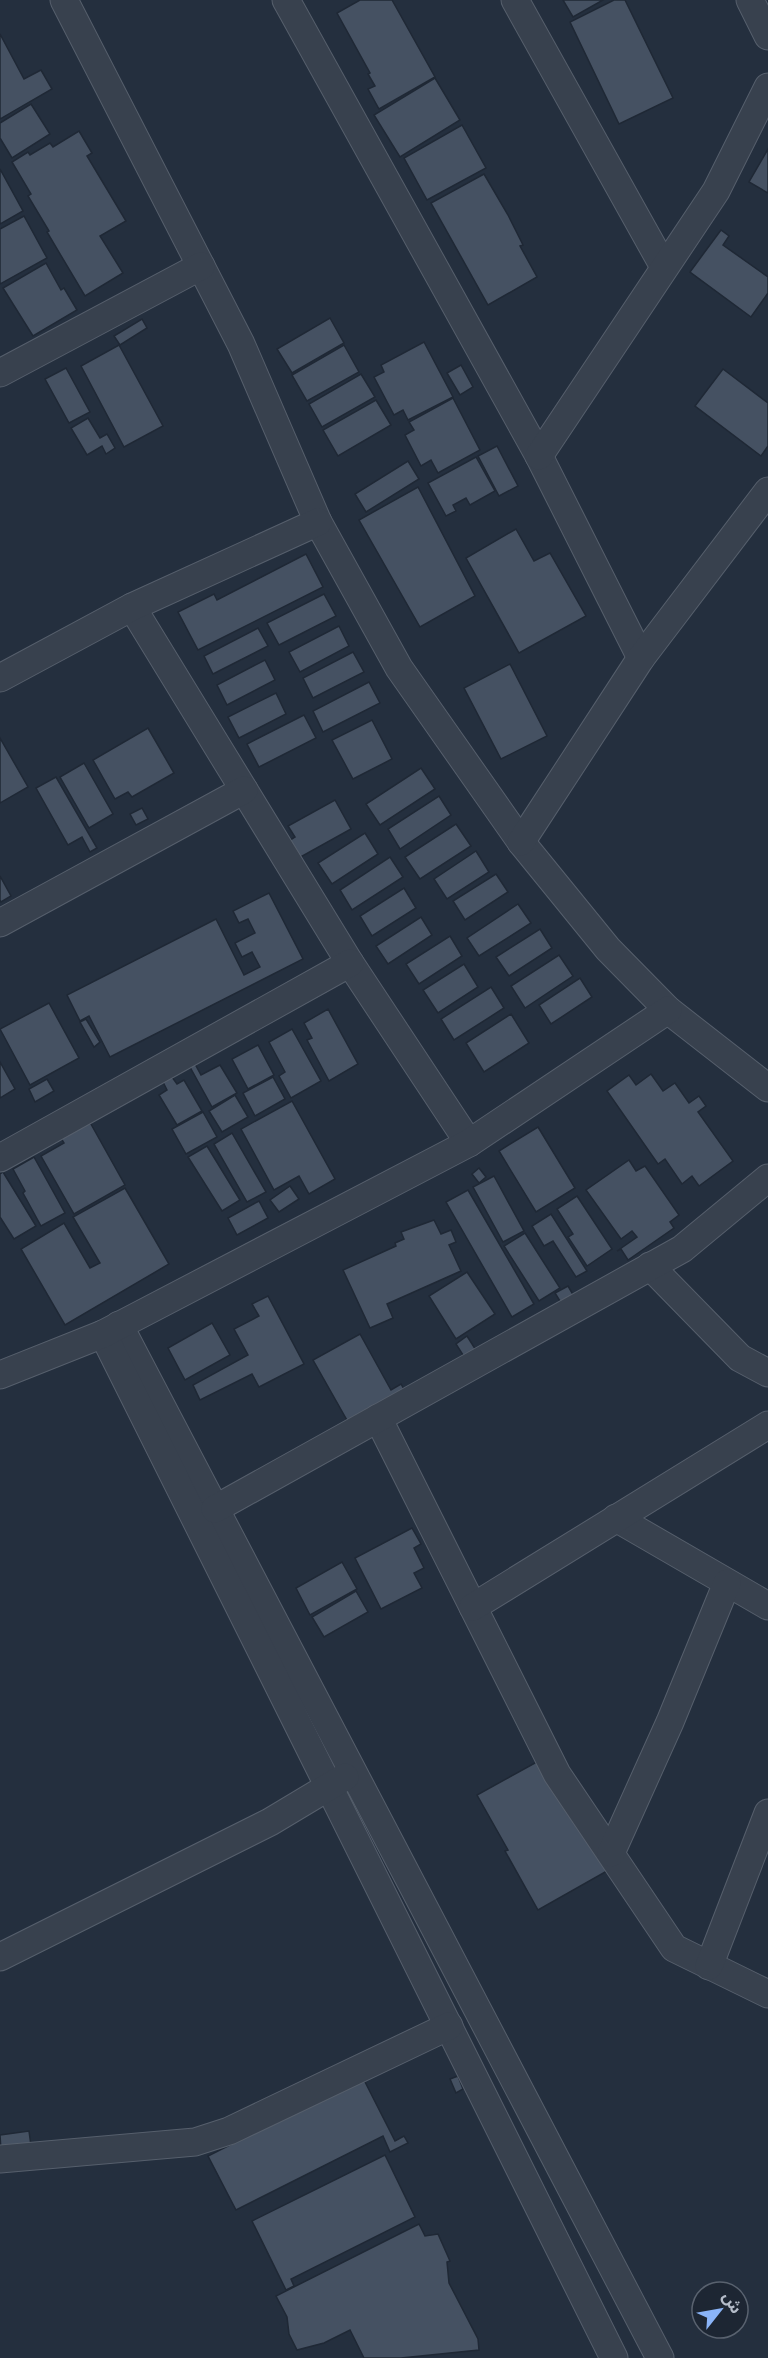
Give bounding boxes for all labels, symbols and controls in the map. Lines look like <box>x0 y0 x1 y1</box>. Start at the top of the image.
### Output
north arrow <box>690 2280 750 2340</box>
text: ش <box>718 2287 748 2317</box>

